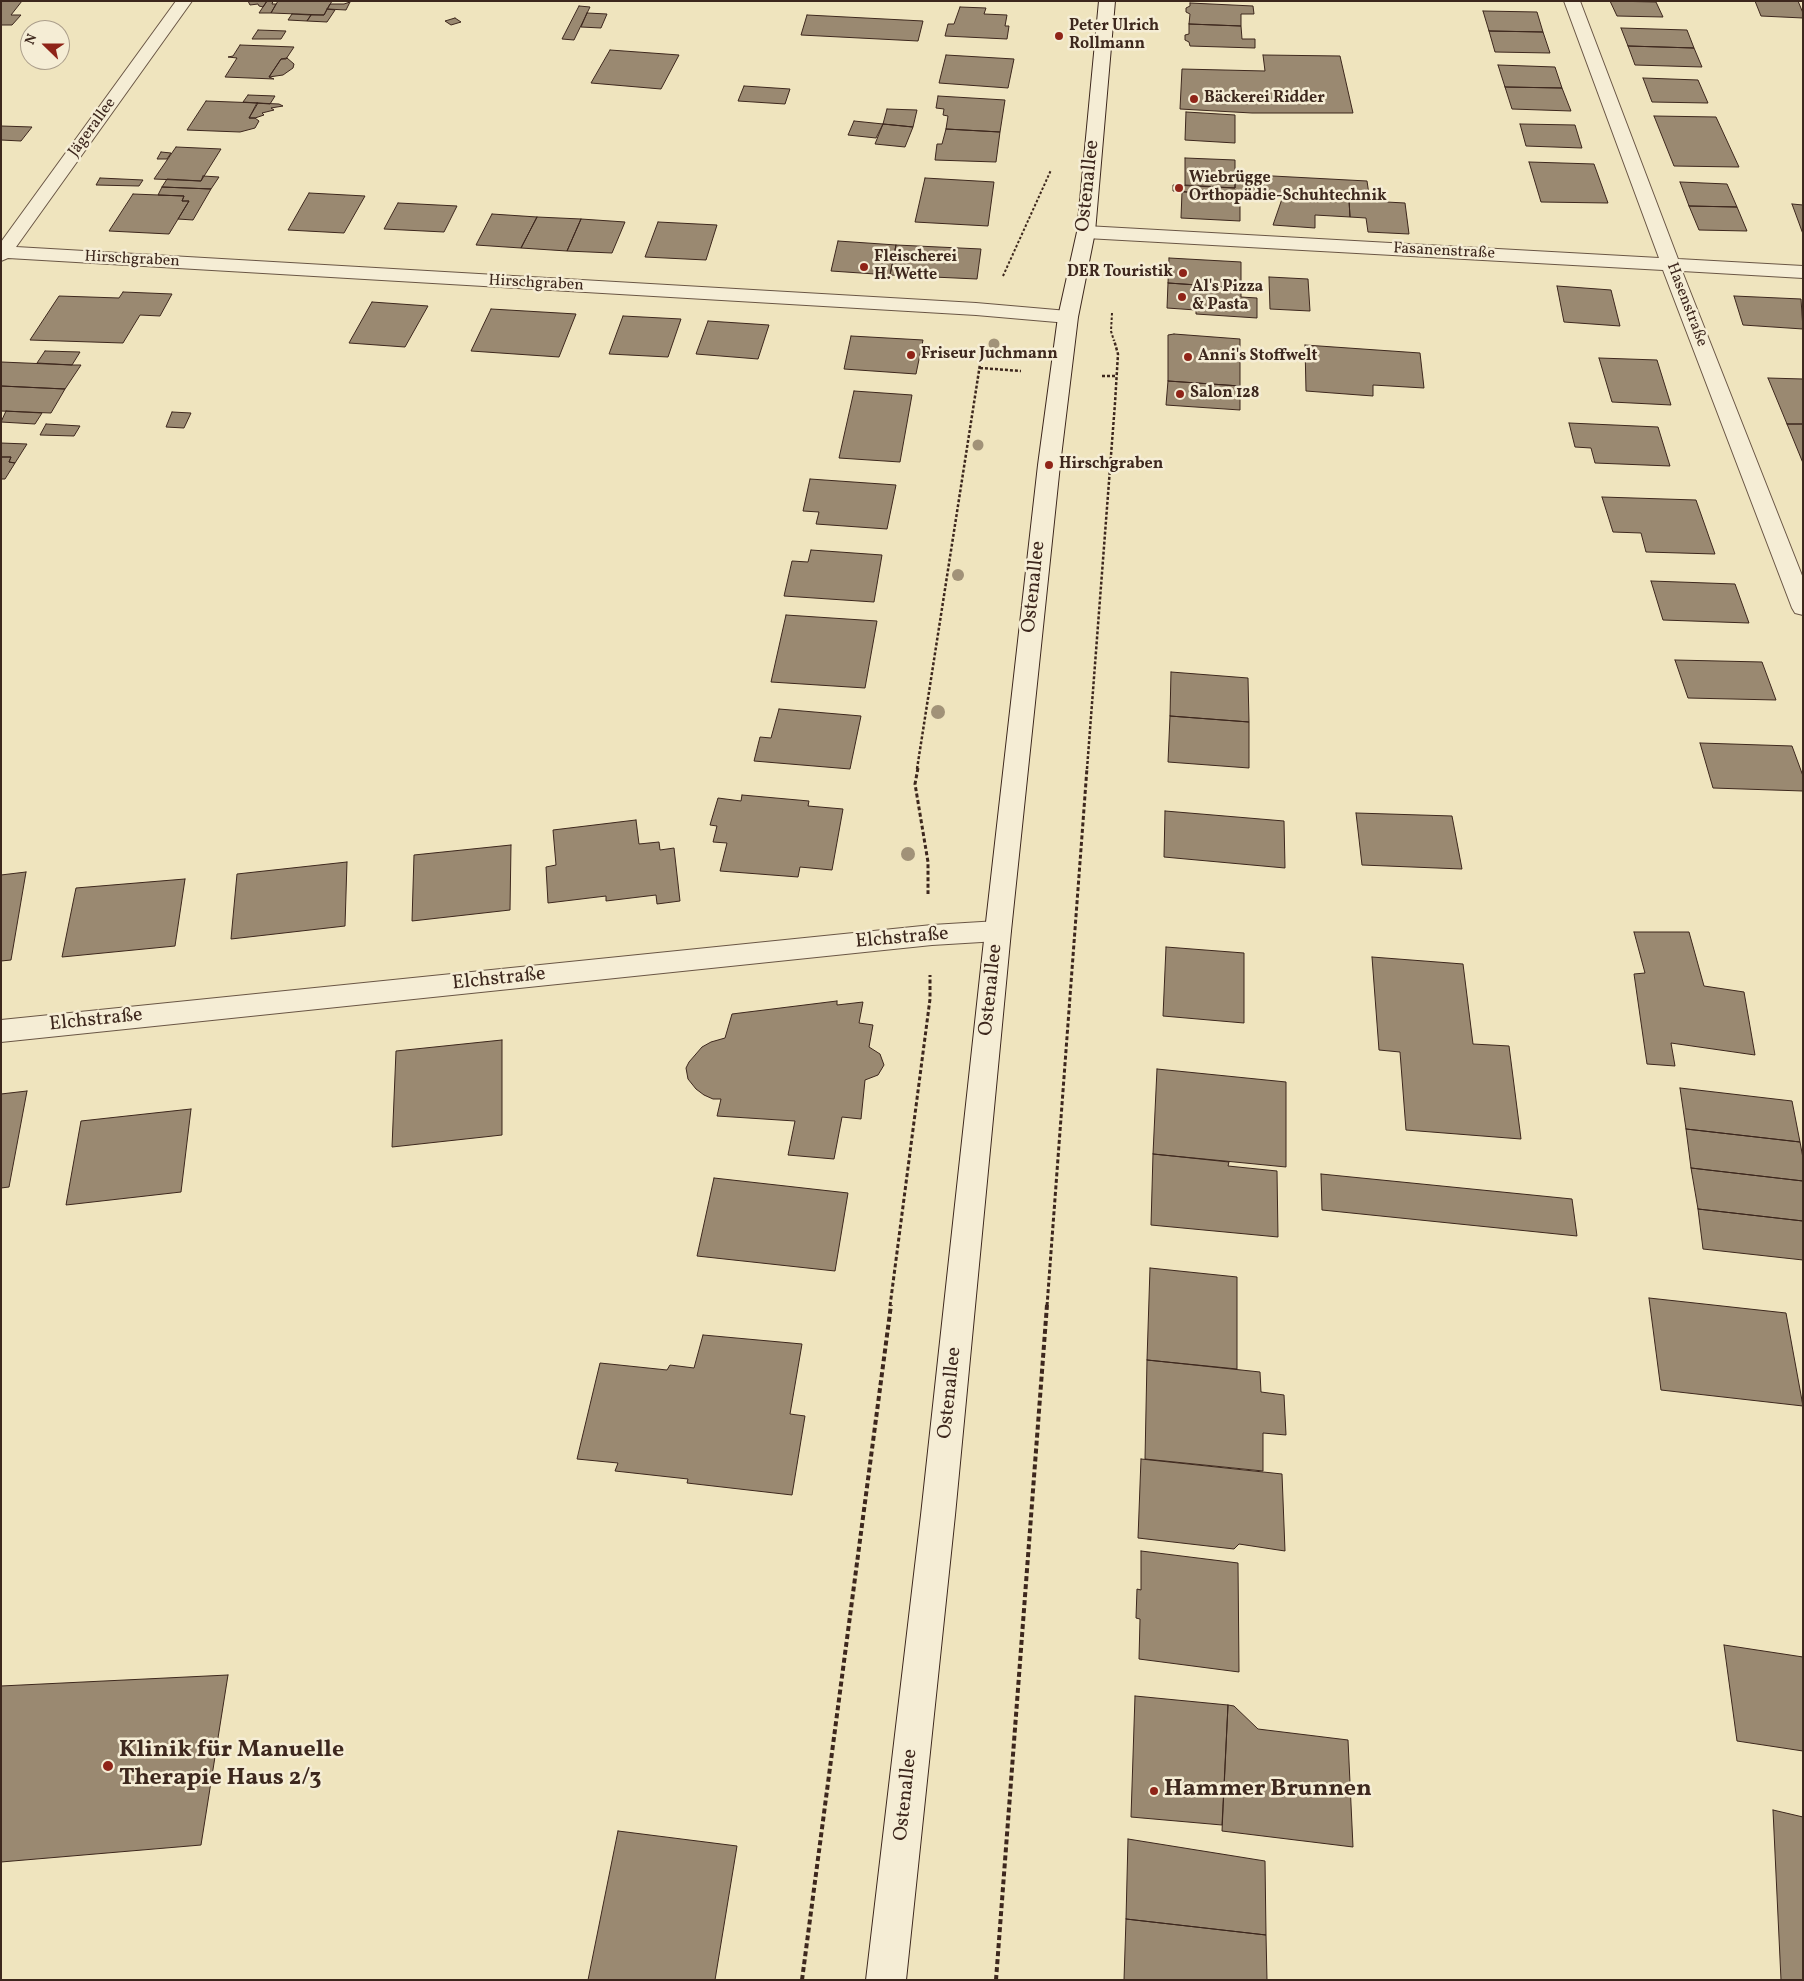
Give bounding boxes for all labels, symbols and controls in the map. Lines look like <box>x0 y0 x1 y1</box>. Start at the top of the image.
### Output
place label: Peter Ulrich Rollmann <box>1069 17 1159 55</box>
north arrow <box>20 20 70 70</box>
marker: Peter Ulrich Rollmann <box>1053 30 1065 42</box>
text: N <box>21 31 42 48</box>
place label: Bäckerei Ridder <box>1204 89 1325 109</box>
marker: Bäckerei Ridder <box>1188 93 1200 105</box>
street label: Jägerallee <box>65 95 121 161</box>
street label: Ostenallee <box>1072 139 1106 233</box>
place label: Wiebrügge Orthopädie-Schuhtechnik <box>1189 169 1387 207</box>
marker: Wiebrügge Orthopädie-Schuhtechnik <box>1173 182 1185 194</box>
street label: Fasanenstraße <box>1393 240 1495 264</box>
street label: Hirschgraben <box>84 248 180 272</box>
place label: Fleischerei H. Wette <box>874 248 957 286</box>
street label: Hasenstraße <box>1661 260 1711 350</box>
marker: Fleischerei H. Wette <box>858 261 870 273</box>
place label: DER Touristik <box>1067 263 1173 283</box>
marker: DER Touristik <box>1177 267 1189 279</box>
street label: Hirschgraben <box>488 272 584 296</box>
place label: Al's Pizza & Pasta <box>1192 278 1263 316</box>
marker: Al's Pizza & Pasta <box>1176 291 1188 303</box>
place label: Friseur Juchmann <box>921 345 1058 365</box>
place label: Anni's Stoffwelt <box>1198 347 1317 367</box>
marker: Friseur Juchmann <box>905 349 917 361</box>
marker: Anni's Stoffwelt <box>1182 351 1194 363</box>
place label: Salon 128 <box>1190 384 1259 404</box>
marker: Salon 128 <box>1174 388 1186 400</box>
place label: Hirschgraben <box>1059 455 1163 475</box>
marker: Hirschgraben <box>1043 459 1055 471</box>
street label: Ostenallee <box>1018 540 1052 634</box>
street label: Elchstraße <box>854 923 950 955</box>
street label: Ostenallee <box>975 943 1009 1037</box>
street label: Elchstraße <box>451 963 547 997</box>
street label: Elchstraße <box>48 1004 144 1038</box>
street label: Ostenallee <box>934 1346 968 1440</box>
place label: Klinik für Manuelle Therapie Haus 2/3 <box>119 1738 344 1794</box>
street label: Ostenallee <box>890 1748 924 1842</box>
marker: Klinik für Manuelle Therapie Haus 2/3 <box>101 1759 115 1773</box>
place label: Hammer Brunnen <box>1164 1777 1372 1805</box>
marker: Hammer Brunnen <box>1148 1785 1160 1797</box>

